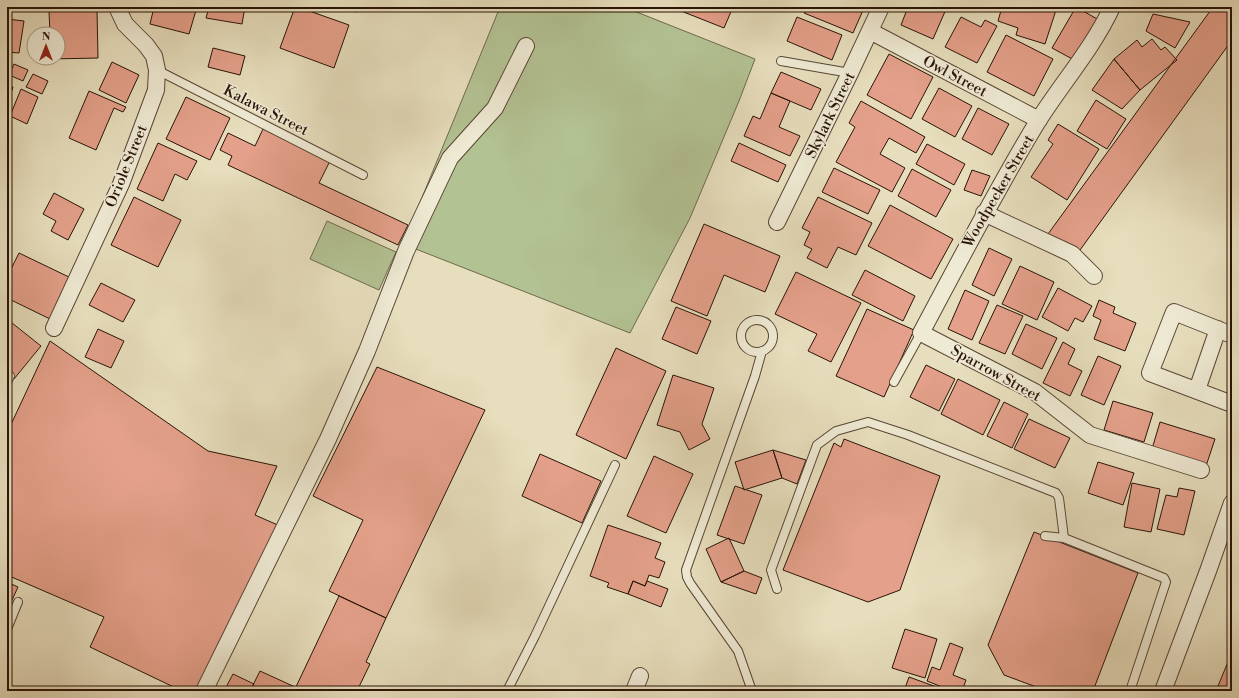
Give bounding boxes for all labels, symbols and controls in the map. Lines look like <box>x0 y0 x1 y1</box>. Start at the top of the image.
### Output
north arrow <box>26 26 66 66</box>
text: N <box>42 30 51 44</box>
street label: Owl Street <box>919 52 991 102</box>
street label: Skylark Street <box>801 68 860 161</box>
street label: Kalawa Street <box>220 81 312 140</box>
street label: Oriole Street <box>101 121 152 210</box>
street label: Woodpecker Street <box>958 131 1039 252</box>
street label: Sparrow Street <box>947 341 1045 406</box>

